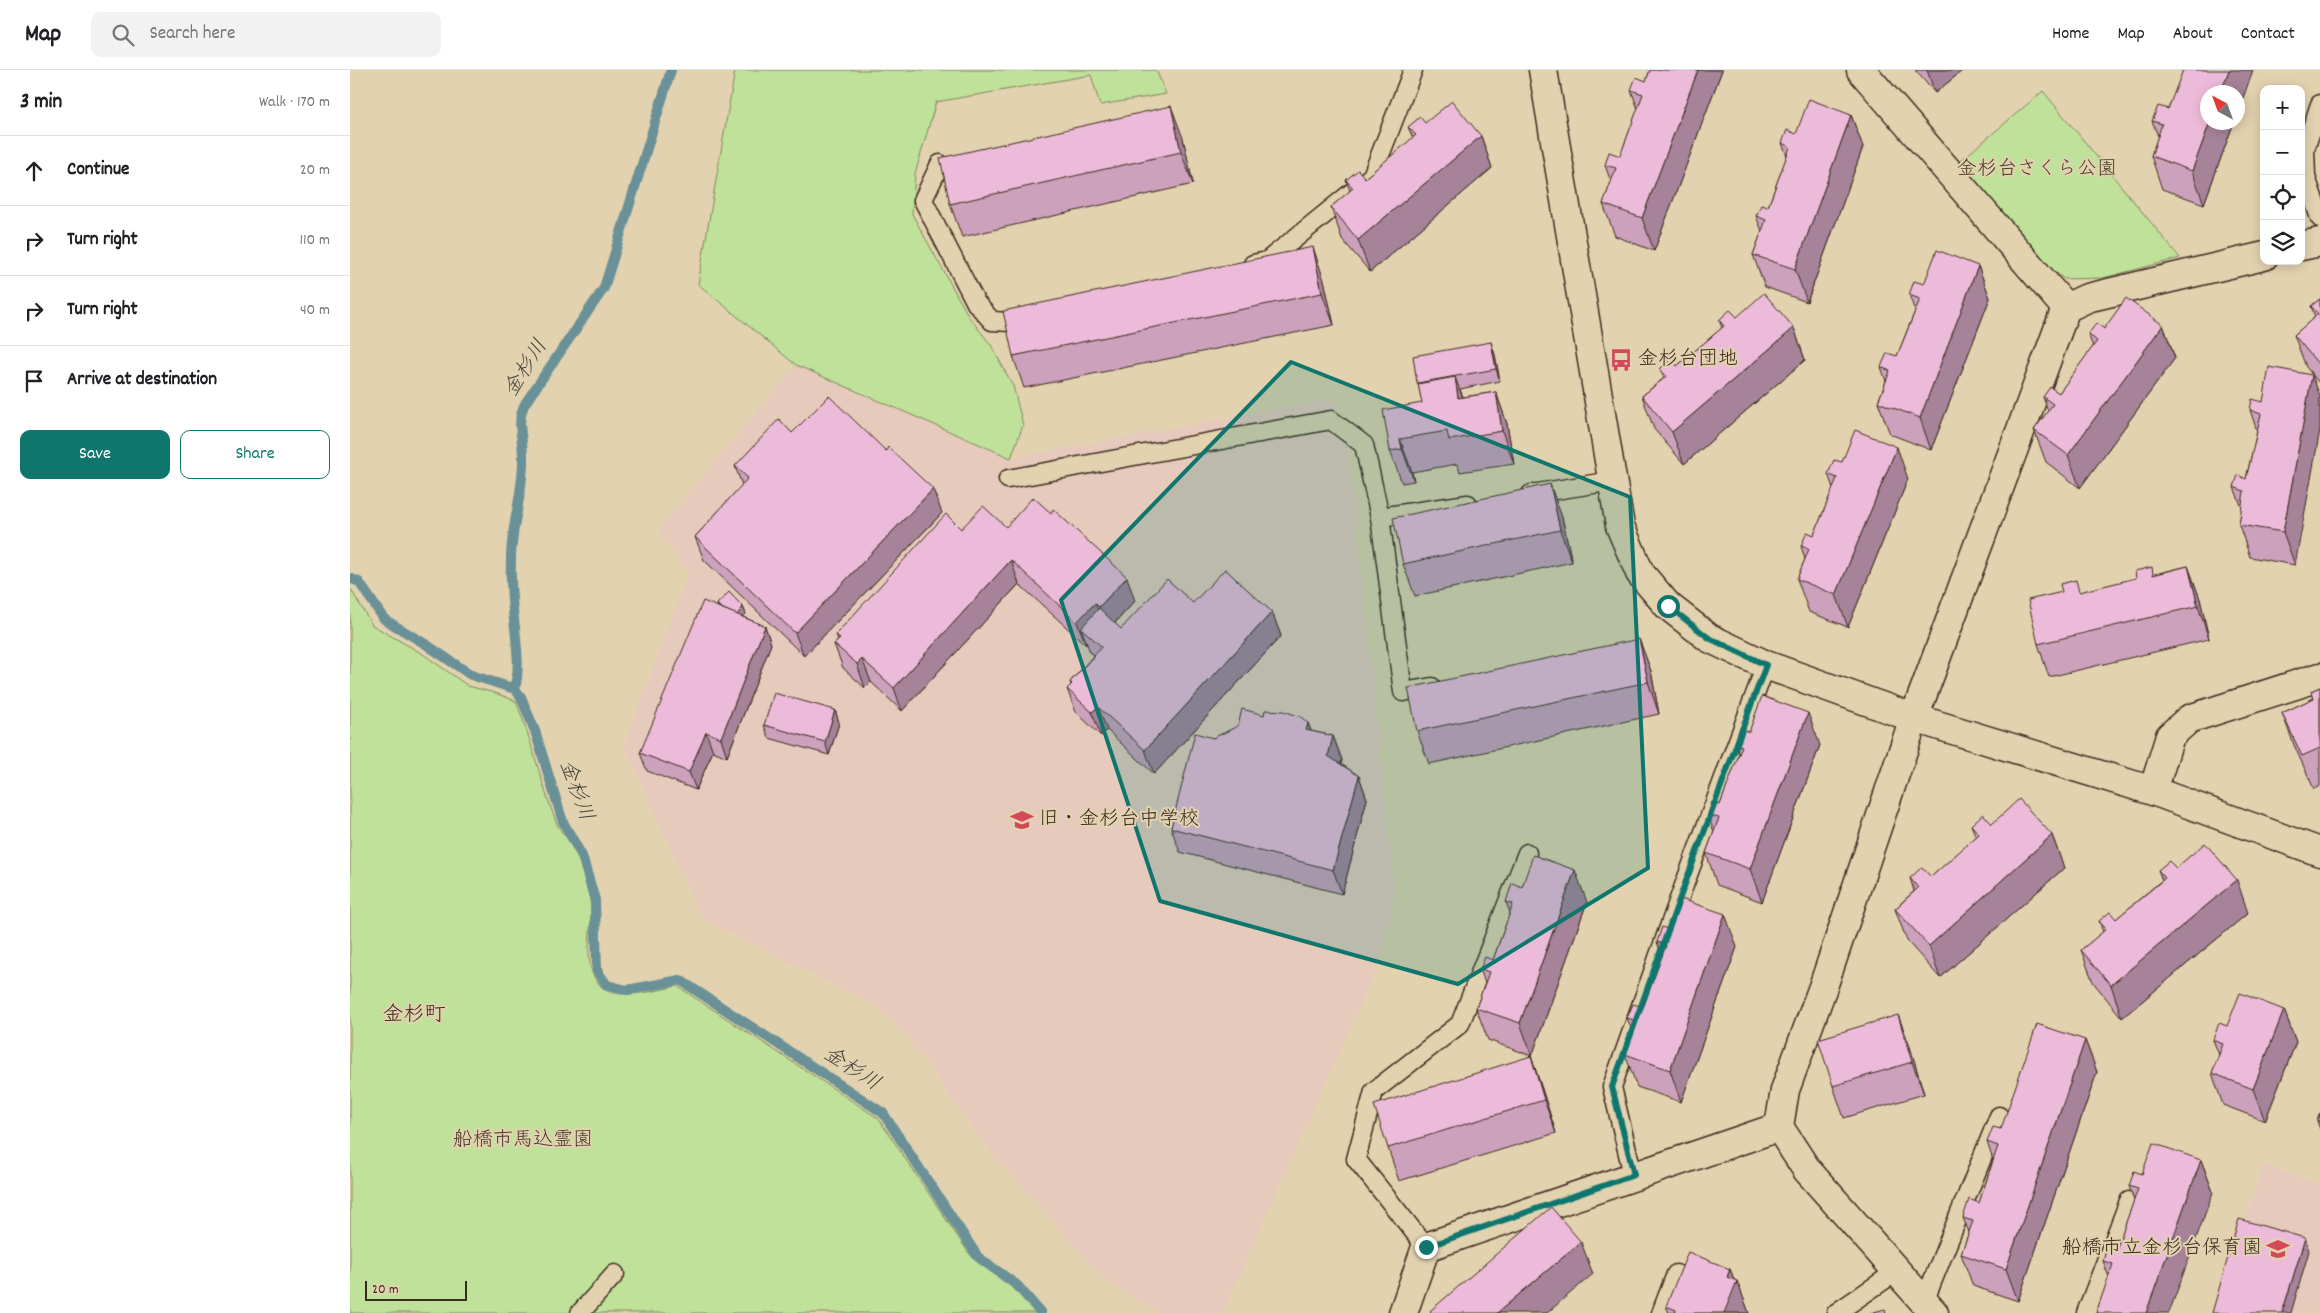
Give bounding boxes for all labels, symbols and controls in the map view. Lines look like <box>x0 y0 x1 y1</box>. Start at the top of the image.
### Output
search box <box>91 12 441 57</box>
text: Map <box>25 18 61 52</box>
icon: search <box>109 21 137 49</box>
text: Search here <box>149 21 235 48</box>
text: Home <box>2052 22 2089 47</box>
text: Map <box>2117 22 2145 47</box>
text: About <box>2173 22 2213 47</box>
text: Contact <box>2241 22 2295 47</box>
north arrow <box>2200 85 2245 130</box>
map controls <box>2260 85 2305 265</box>
button: + <box>2260 85 2305 130</box>
text: 3 min <box>20 88 62 118</box>
text: Walk · 170 m <box>259 91 330 114</box>
button: − <box>2260 130 2305 175</box>
park label: 金杉台さくら公園 <box>1957 156 2117 184</box>
icon: ahead <box>20 157 48 185</box>
text: Continue <box>67 157 129 184</box>
text: 20 m <box>300 159 330 182</box>
button: locate <box>2260 175 2305 220</box>
button: layers <box>2260 220 2305 265</box>
icon: right <box>20 227 48 255</box>
text: Turn right <box>67 227 138 254</box>
text: 110 m <box>300 229 330 252</box>
icon: right <box>20 297 48 325</box>
text: Turn right <box>67 297 138 324</box>
text: 40 m <box>300 299 330 322</box>
water label: 金杉川 <box>498 334 556 404</box>
place label: 金杉台団地 <box>1638 346 1738 374</box>
bus stop icon: 金杉台団地 <box>1608 347 1634 373</box>
icon: arrive <box>20 367 48 395</box>
text: Arrive at destination <box>67 367 217 394</box>
button: Save <box>20 430 170 479</box>
button: Share <box>180 430 330 479</box>
route start <box>1657 595 1680 618</box>
water label: 金杉川 <box>550 756 600 826</box>
place label: 旧・金杉台中学校 <box>1039 806 1199 834</box>
school or university icon: 旧・金杉台中学校 <box>1009 807 1035 833</box>
district label: 金杉町 <box>383 1001 446 1031</box>
water label: 金杉川 <box>816 1040 886 1100</box>
park label: 船橋市馬込霊園 <box>453 1127 593 1155</box>
place label: 船橋市立金杉台保育園 <box>2062 1235 2262 1263</box>
route end <box>1415 1236 1438 1259</box>
school or university icon: 船橋市立金杉台保育園 <box>2265 1236 2291 1262</box>
scale bar <box>365 1278 468 1301</box>
text: 20 m <box>372 1280 399 1300</box>

